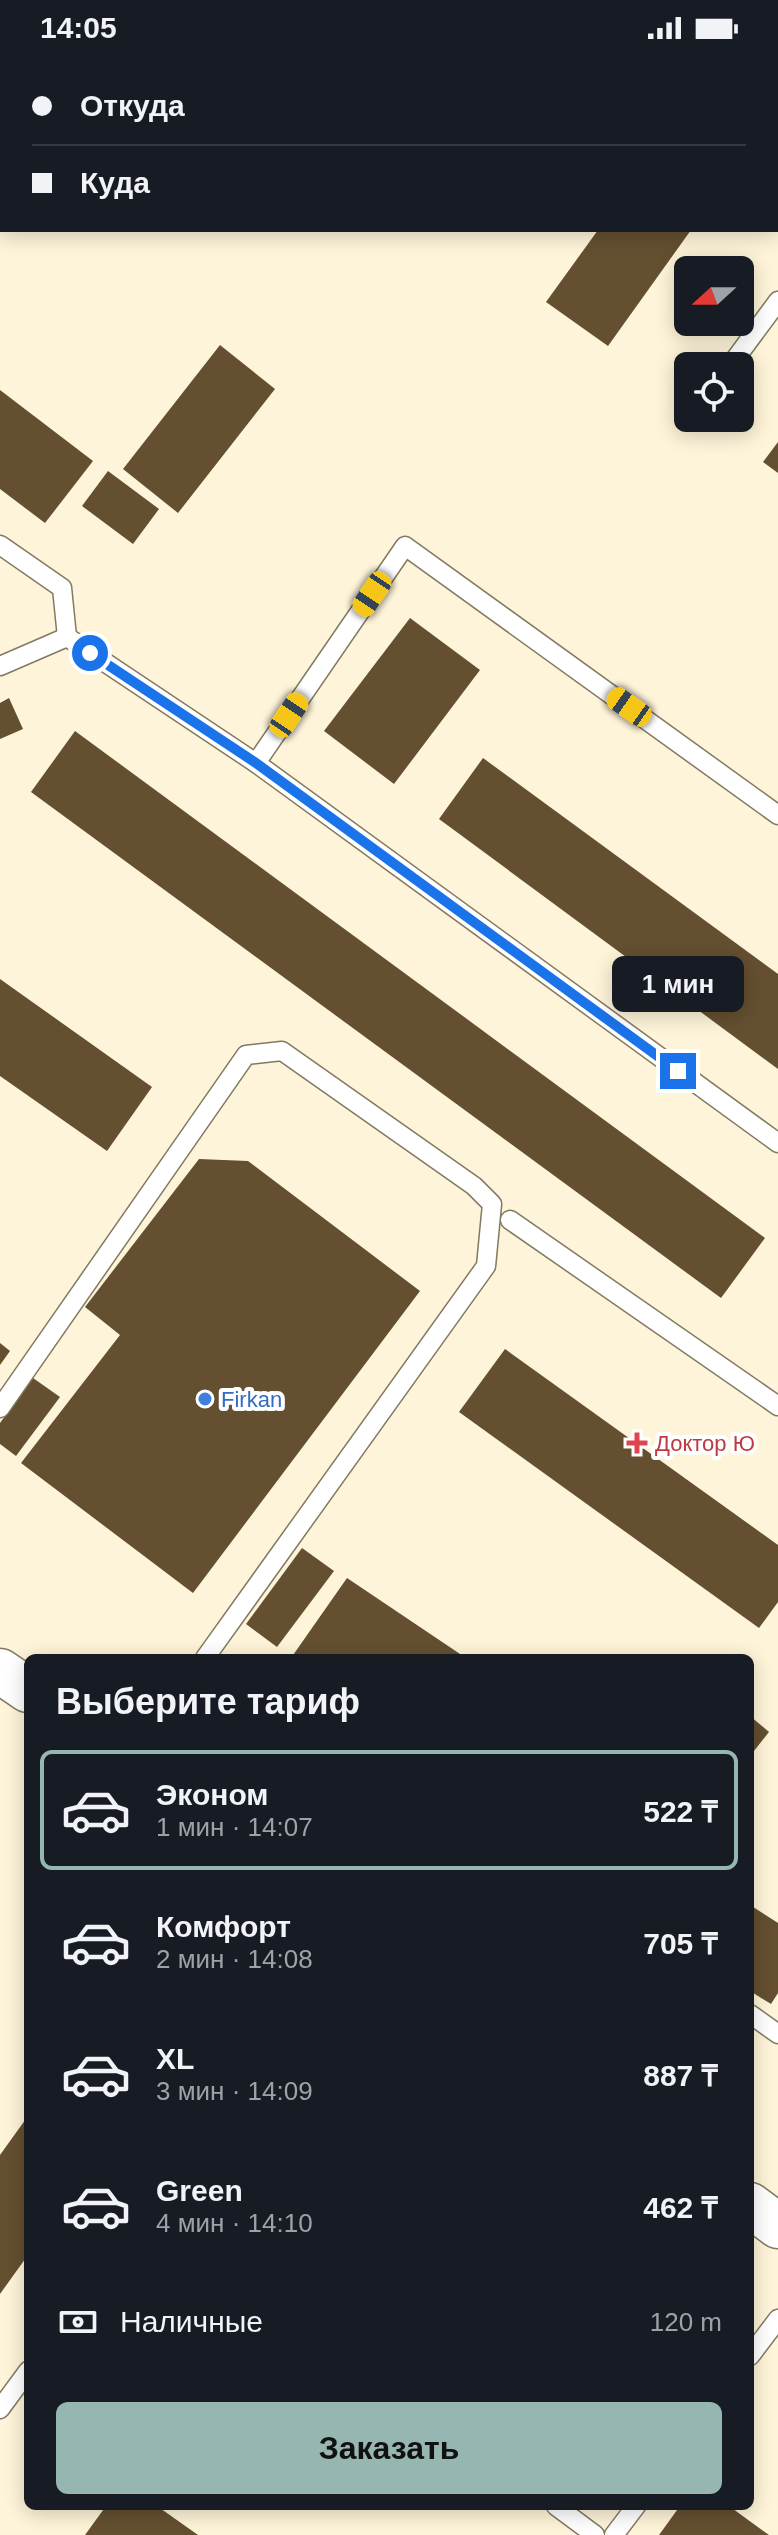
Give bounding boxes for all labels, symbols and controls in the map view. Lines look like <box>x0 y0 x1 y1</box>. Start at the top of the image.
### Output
text: 14:05 <box>40 11 117 44</box>
text: Откуда <box>80 89 185 122</box>
text: Куда <box>80 166 150 199</box>
north arrow <box>674 256 754 336</box>
map controls <box>674 256 754 432</box>
button: locate <box>674 352 754 432</box>
car <box>349 567 395 621</box>
route start <box>72 635 108 671</box>
car <box>602 683 656 731</box>
car <box>266 688 312 742</box>
callout: 1 мин <box>612 955 744 1011</box>
text: 1 мин <box>642 969 714 999</box>
route end <box>660 1053 696 1089</box>
place label: Firkan <box>221 1387 282 1412</box>
marker: Firkan <box>196 1390 214 1408</box>
place label: Доктор Ю <box>655 1431 755 1456</box>
marker: Доктор Ю <box>626 1432 648 1454</box>
text: Выберите тариф <box>56 1681 360 1722</box>
icon: car <box>60 1774 132 1846</box>
text: Эконом <box>156 1778 269 1811</box>
text: 522 ₸ <box>643 1795 718 1828</box>
text: 1 мин · 14:07 <box>156 1812 313 1842</box>
icon: car <box>60 1906 132 1978</box>
text: Комфорт <box>156 1910 291 1943</box>
text: 705 ₸ <box>643 1927 718 1960</box>
text: 2 мин · 14:08 <box>156 1944 313 1974</box>
icon: car <box>60 2038 132 2110</box>
text: XL <box>156 2042 194 2075</box>
text: 887 ₸ <box>643 2059 718 2092</box>
text: 3 мин · 14:09 <box>156 2076 313 2106</box>
icon: car <box>60 2170 132 2242</box>
text: Green <box>156 2174 243 2207</box>
text: 462 ₸ <box>643 2191 718 2224</box>
text: 4 мин · 14:10 <box>156 2208 313 2238</box>
icon: cash <box>56 2300 100 2344</box>
text: Наличные <box>120 2305 263 2338</box>
text: 120 m <box>650 2307 722 2337</box>
button: Заказать <box>56 2402 722 2494</box>

